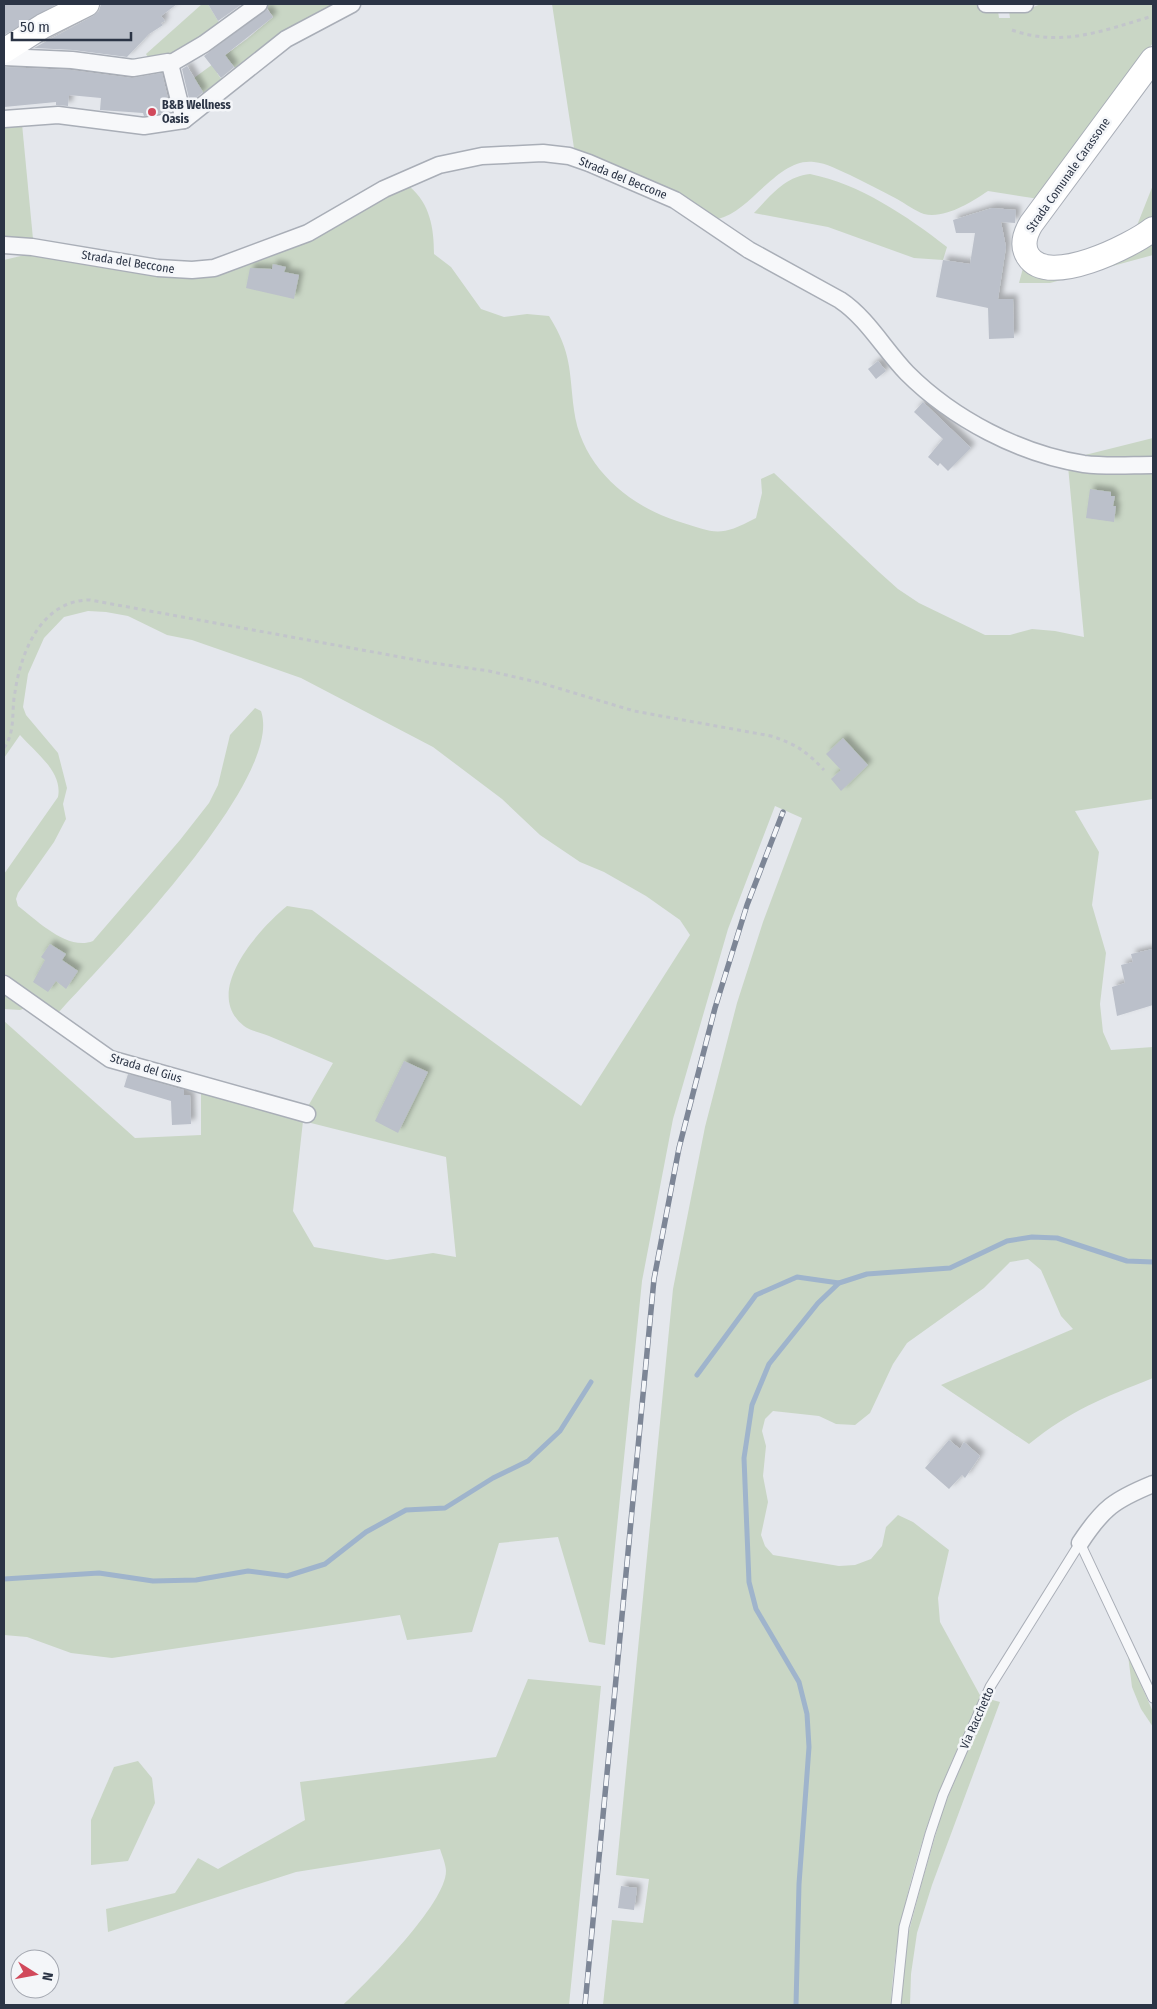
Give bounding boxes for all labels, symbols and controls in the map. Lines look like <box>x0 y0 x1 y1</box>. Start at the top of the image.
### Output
scale bar <box>12 10 131 42</box>
text: 50 m <box>20 18 50 36</box>
place label: B&B Wellness Oasis <box>162 98 232 126</box>
marker: B&B Wellness Oasis <box>146 106 158 118</box>
street label: Strada Comunale Carassone <box>1023 115 1113 235</box>
street label: Strada del Beccone <box>577 154 669 202</box>
street label: Strada del Beccone <box>81 248 176 276</box>
street label: Strada del Gius <box>108 1050 184 1086</box>
street label: Via Racchetto <box>957 1685 997 1751</box>
north arrow <box>10 1949 60 1999</box>
text: N <box>38 1971 56 1982</box>

